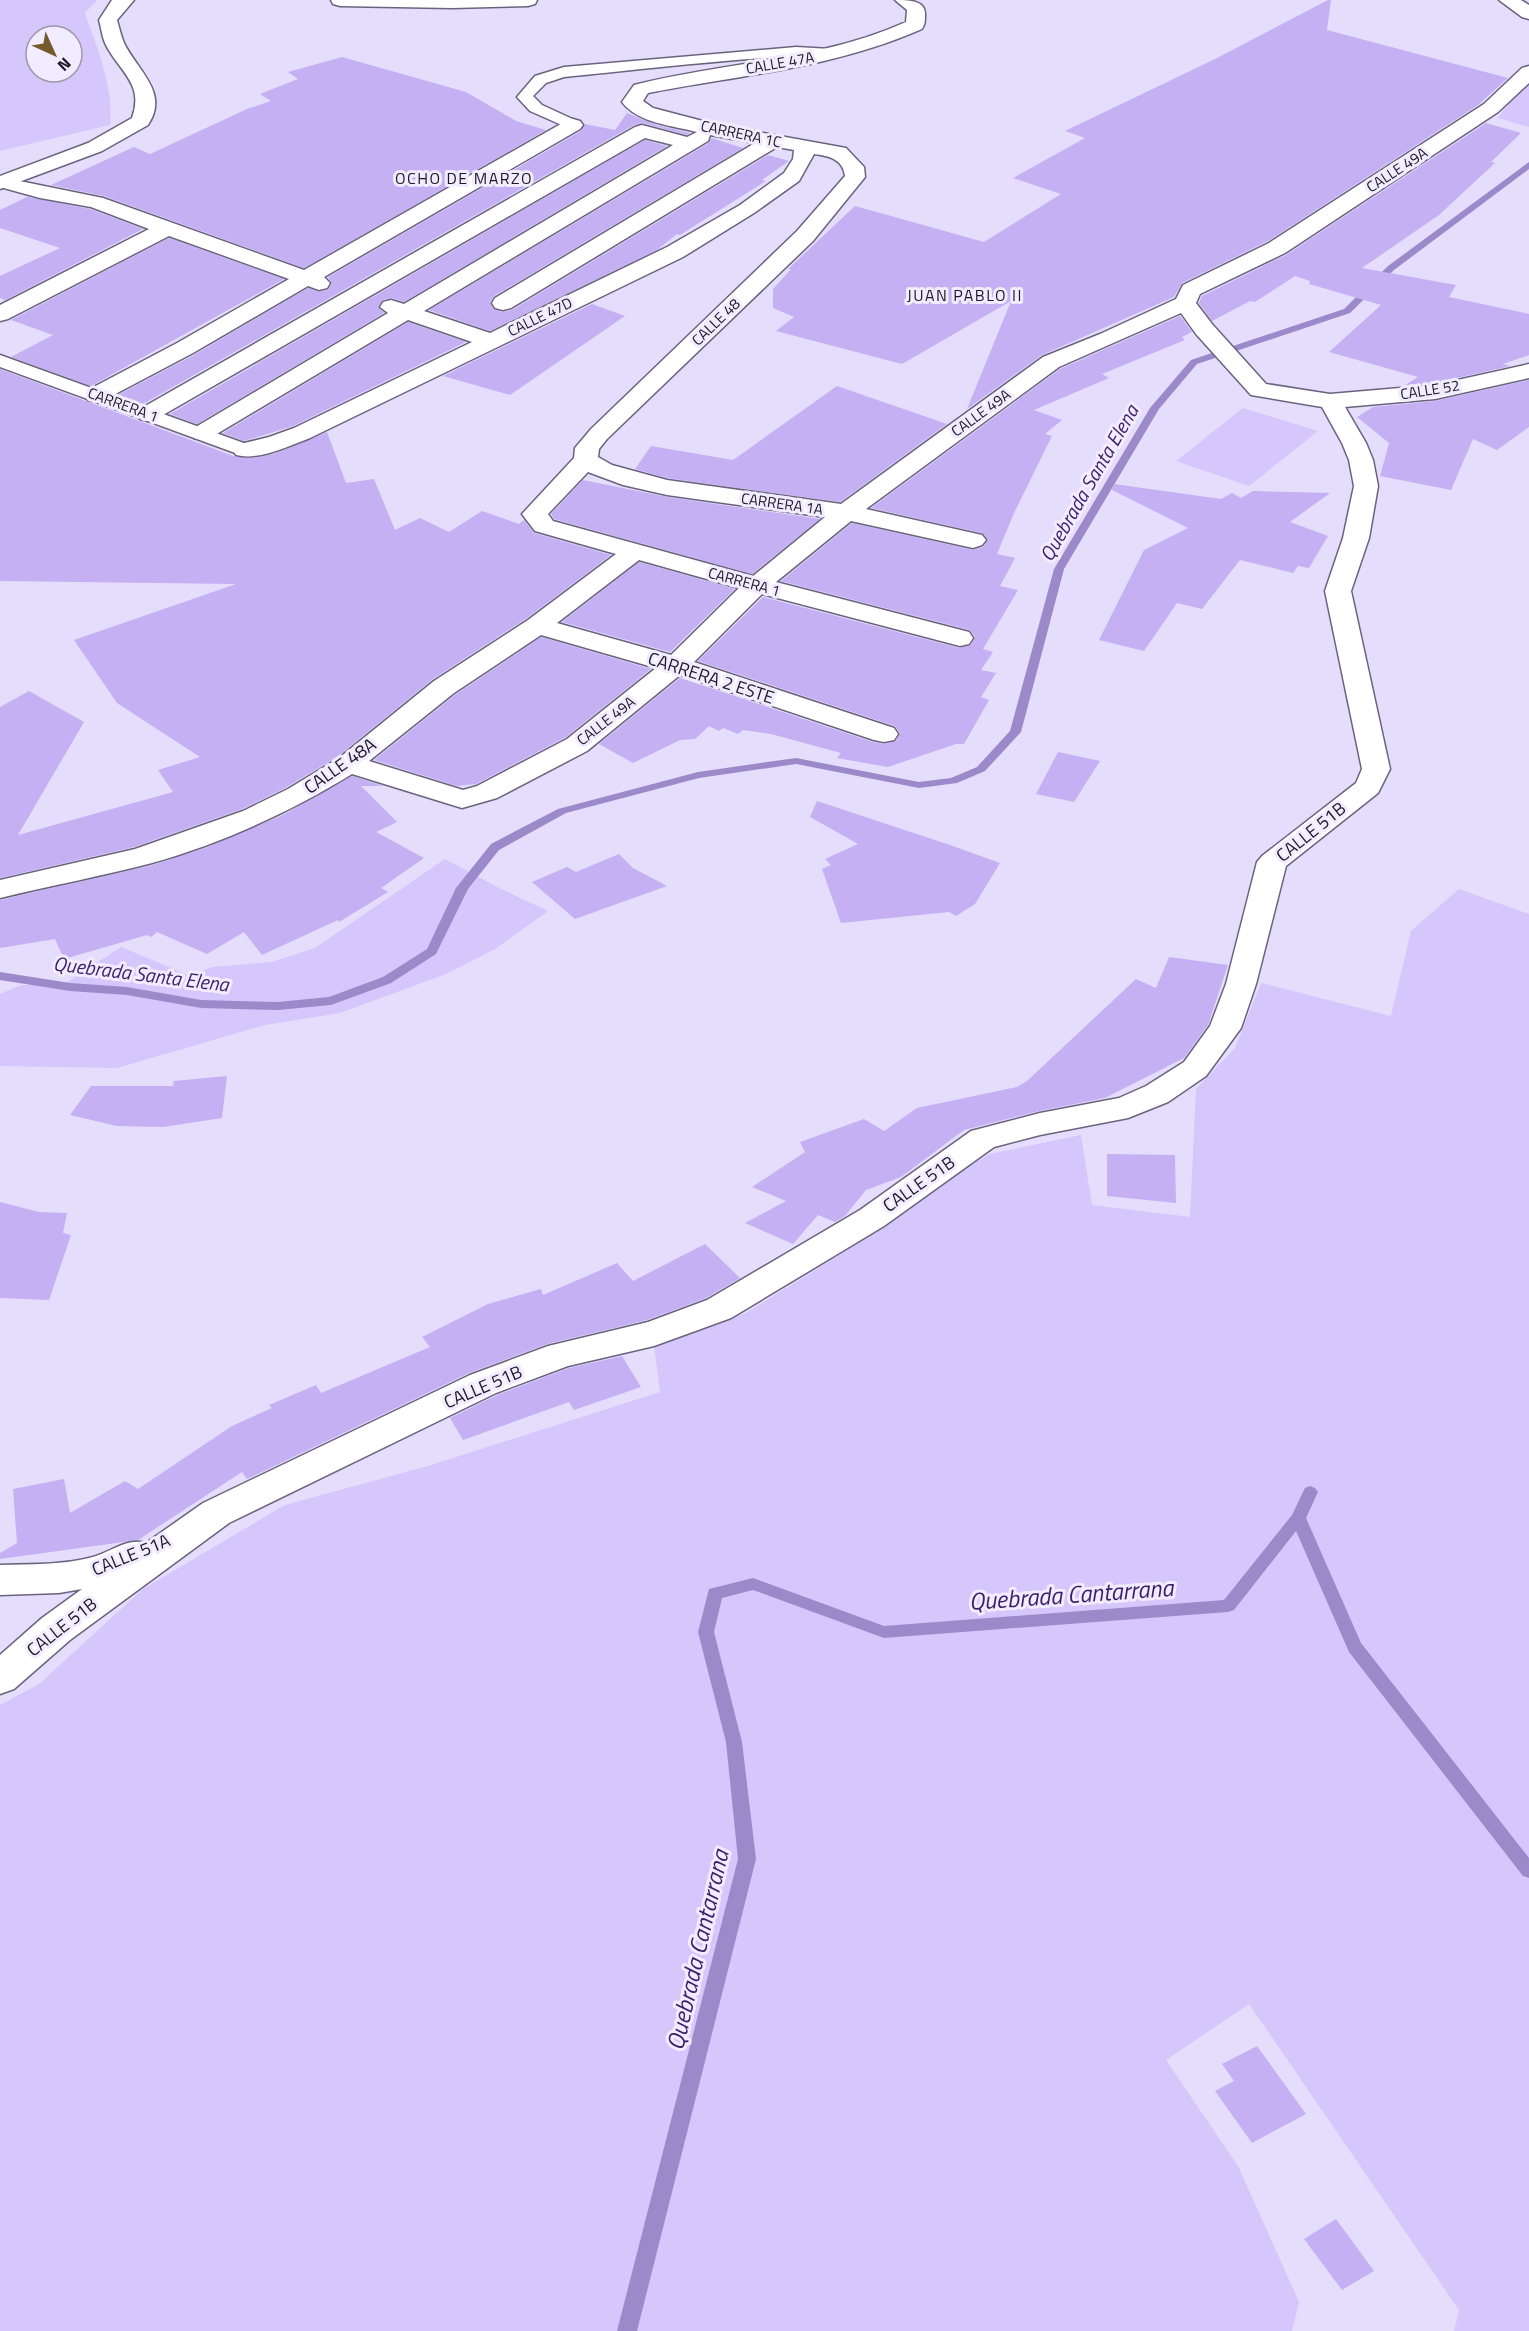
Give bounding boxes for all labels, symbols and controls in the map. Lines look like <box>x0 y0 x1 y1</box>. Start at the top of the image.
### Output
north arrow <box>24 24 84 84</box>
street label: CALLE 47A <box>744 45 816 80</box>
text: N <box>52 52 77 77</box>
street label: CARRERA 1C <box>699 114 784 153</box>
street label: CALLE 49A <box>1362 141 1432 198</box>
district label: OCHO DE MARZO <box>395 166 533 190</box>
district label: JUAN PABLO II <box>907 283 1023 307</box>
street label: CALLE 47D <box>503 291 576 342</box>
street label: CALLE 48 <box>686 293 745 351</box>
street label: CALLE 52 <box>1399 373 1461 406</box>
street label: CARRERA 1 <box>85 381 162 428</box>
street label: CALLE 49A <box>946 383 1015 442</box>
water label: Quebrada Santa Elena <box>1031 398 1147 567</box>
street label: CARRERA 1A <box>740 486 825 521</box>
street label: CARRERA 1 <box>706 561 783 602</box>
street label: CARRERA 2 ESTE <box>644 644 778 711</box>
street label: CALLE 49A <box>571 690 640 751</box>
street label: CALLE 48A <box>298 731 381 800</box>
street label: CALLE 51B <box>1270 795 1351 868</box>
water label: Quebrada Santa Elena <box>52 947 231 1000</box>
street label: CALLE 51B <box>877 1149 960 1218</box>
street label: CALLE 51B <box>439 1358 526 1415</box>
street label: CALLE 51A <box>87 1526 174 1583</box>
water label: Quebrada Cantarrana <box>968 1569 1176 1619</box>
street label: CALLE 51B <box>21 1590 103 1663</box>
water label: Quebrada Cantarrana <box>656 1844 738 2054</box>

